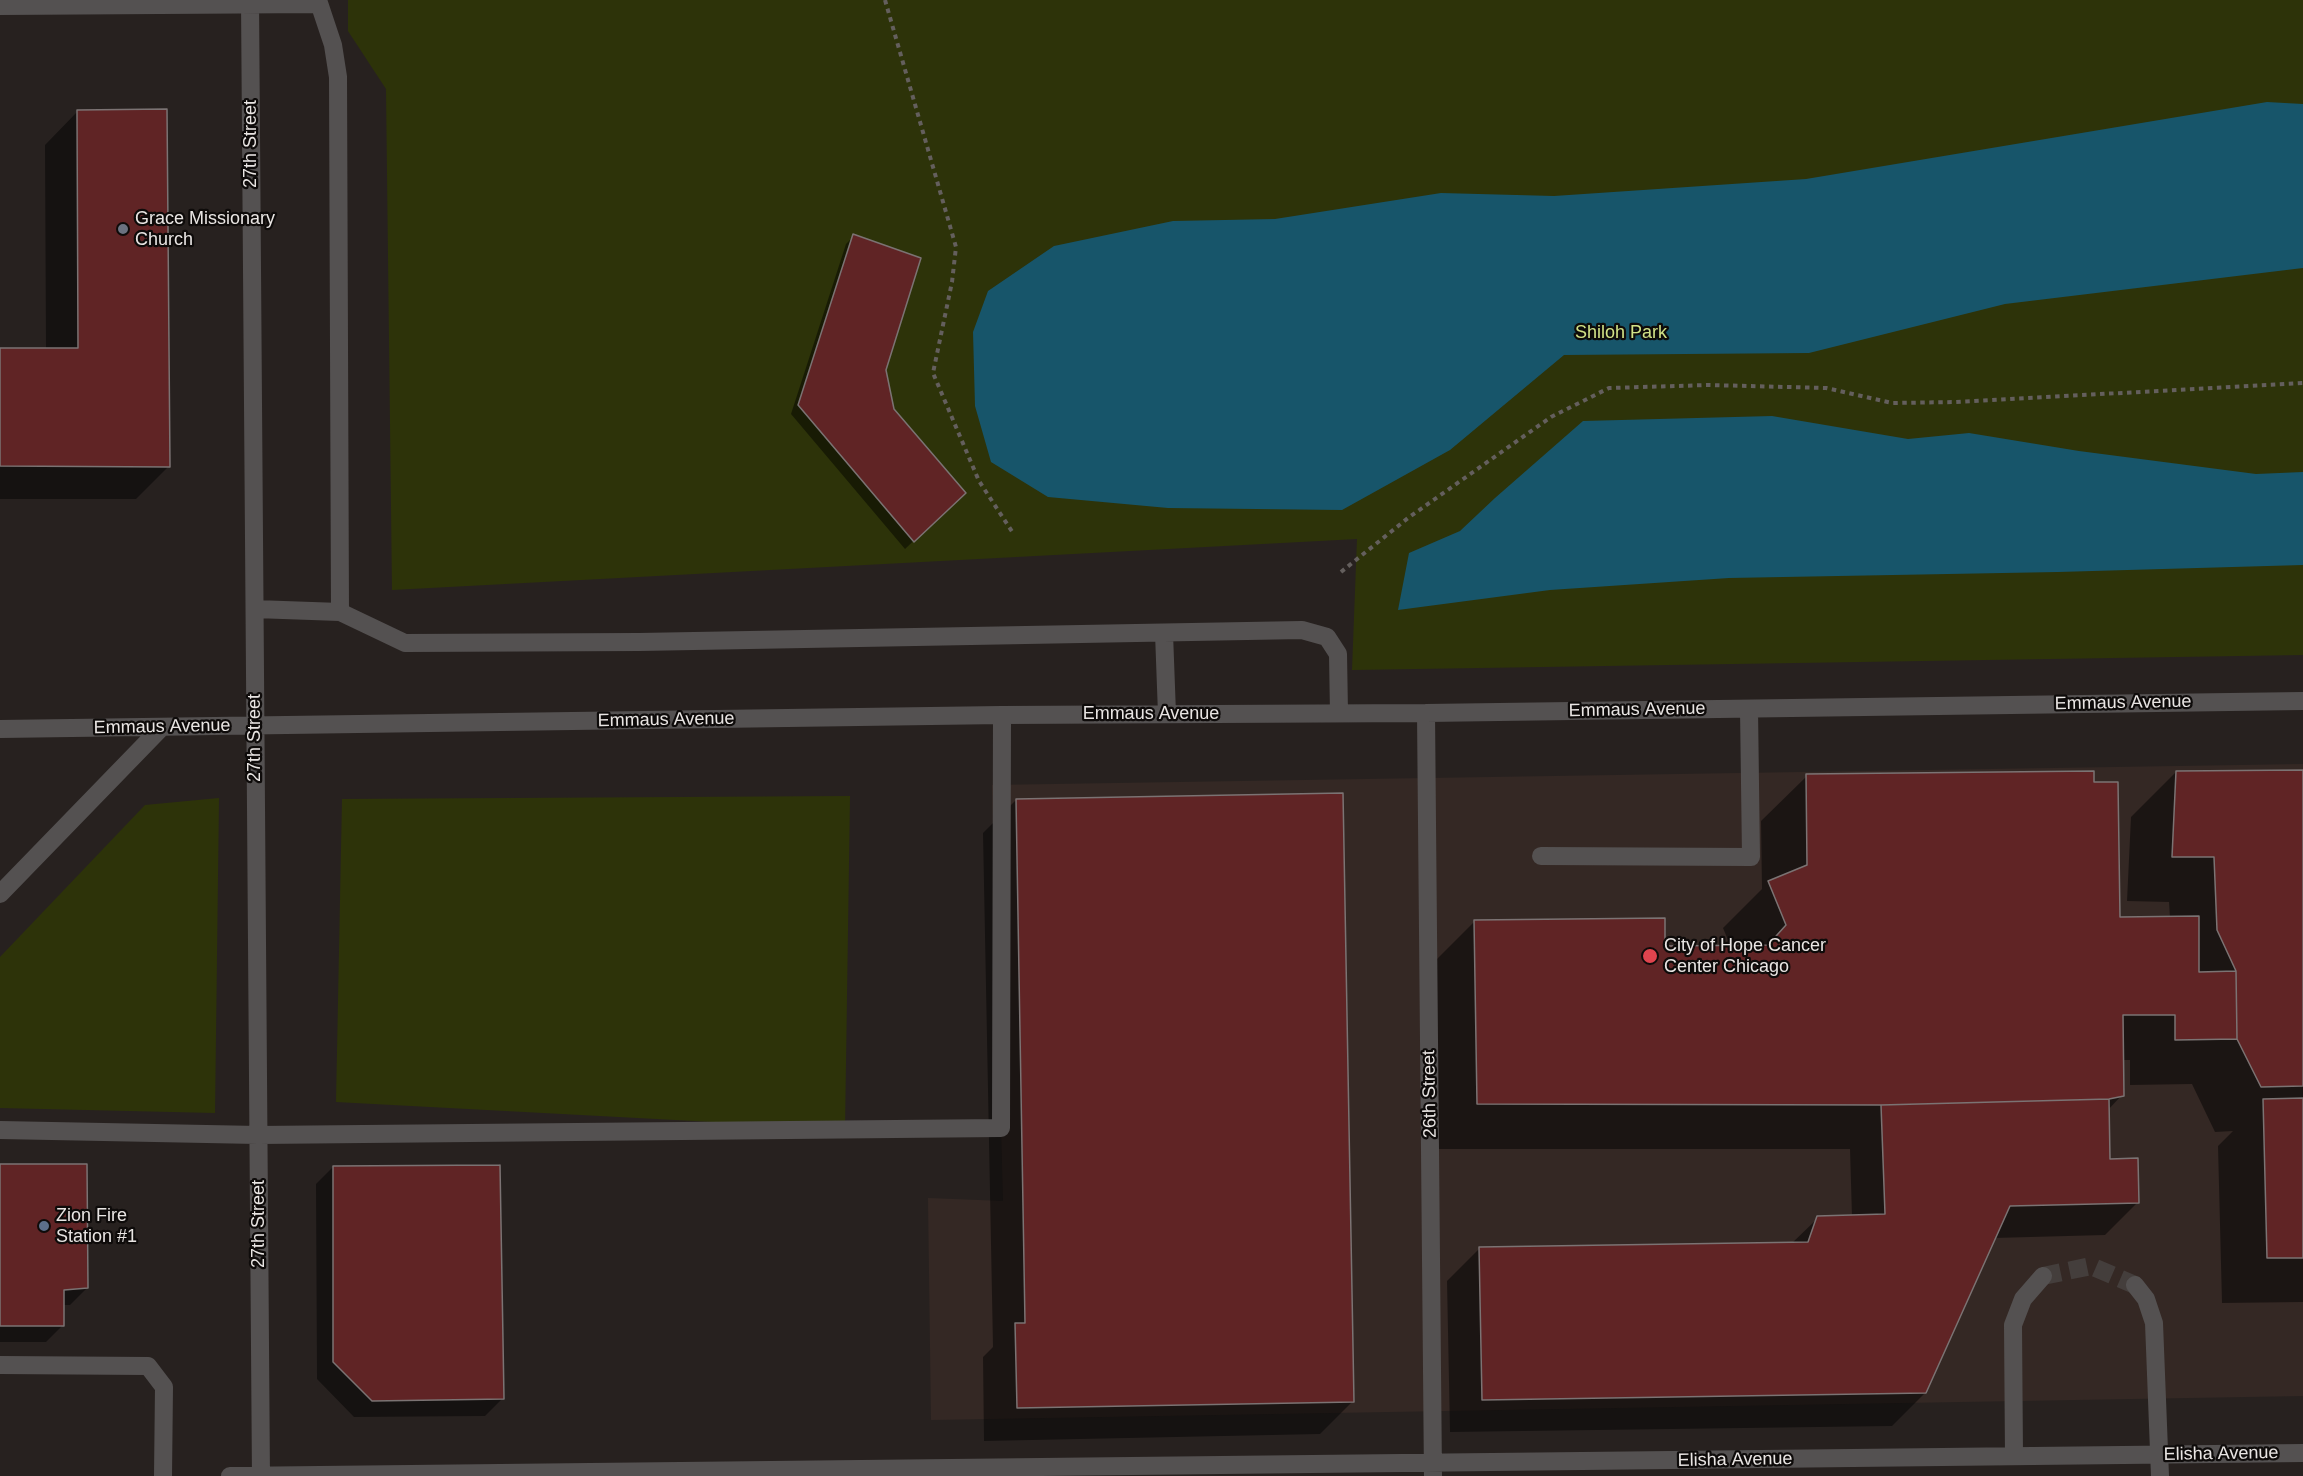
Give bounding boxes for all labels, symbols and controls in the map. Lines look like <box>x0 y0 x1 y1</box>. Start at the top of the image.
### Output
street label: 27th Street <box>240 100 262 188</box>
place label: Grace Missionary Church <box>135 208 275 250</box>
marker: Grace Missionary Church <box>116 222 130 236</box>
park label: Shiloh Park <box>1575 322 1667 344</box>
street label: Emmaus Avenue <box>2054 691 2192 715</box>
street label: 27th Street <box>244 694 266 782</box>
street label: Emmaus Avenue <box>1568 698 1706 722</box>
street label: Emmaus Avenue <box>1083 703 1219 725</box>
street label: Emmaus Avenue <box>597 708 735 732</box>
street label: Emmaus Avenue <box>93 715 231 739</box>
place label: City of Hope Cancer Center Chicago <box>1664 935 1826 978</box>
marker: City of Hope Cancer Center Chicago <box>1641 947 1659 965</box>
street label: 26th Street <box>1418 1050 1442 1138</box>
street label: 27th Street <box>248 1180 270 1268</box>
place label: Zion Fire Station #1 <box>56 1205 137 1248</box>
marker: Zion Fire Station #1 <box>37 1219 51 1233</box>
street label: Elisha Avenue <box>2163 1442 2279 1466</box>
street label: Elisha Avenue <box>1677 1448 1793 1472</box>

